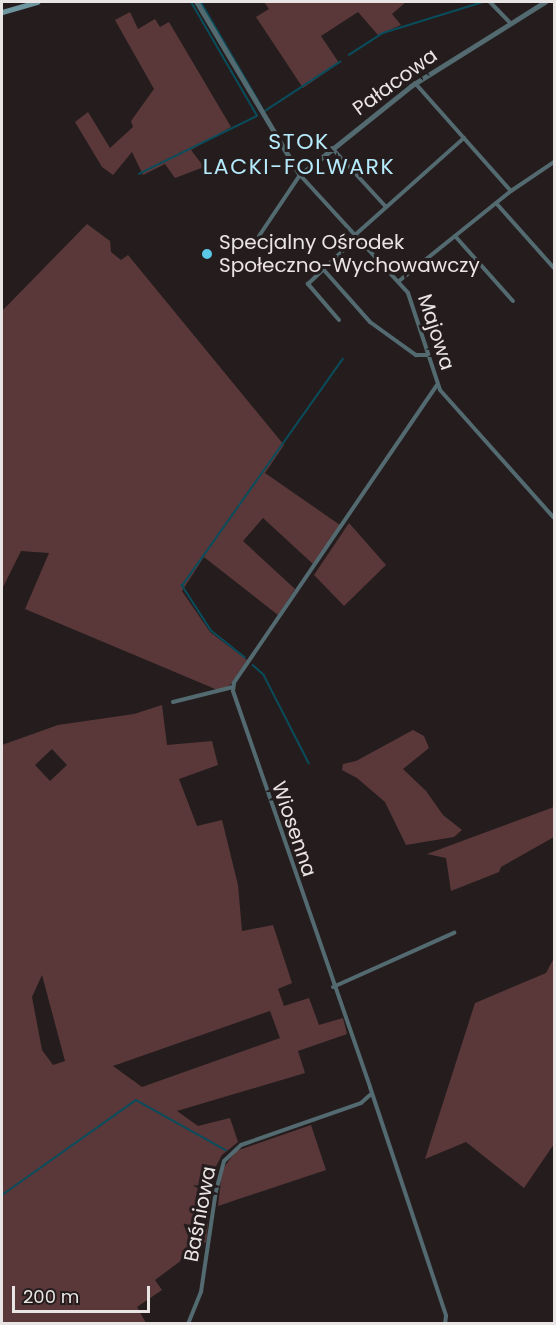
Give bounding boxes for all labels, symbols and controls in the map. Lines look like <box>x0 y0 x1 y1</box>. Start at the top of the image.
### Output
street label: Pałacowa <box>348 43 442 121</box>
district label: STOK LACKI-FOLWARK <box>203 128 395 180</box>
place label: Specjalny Ośrodek Społeczno-Wychowawczy <box>219 231 480 278</box>
marker: Specjalny Ośrodek Społeczno-Wychowawczy <box>200 247 214 261</box>
street label: Majowa <box>412 291 460 373</box>
street label: Wiosenna <box>267 778 321 880</box>
street label: Baśniowa <box>179 1164 221 1264</box>
scale bar <box>15 1274 153 1312</box>
text: 200 m <box>23 1284 79 1309</box>

